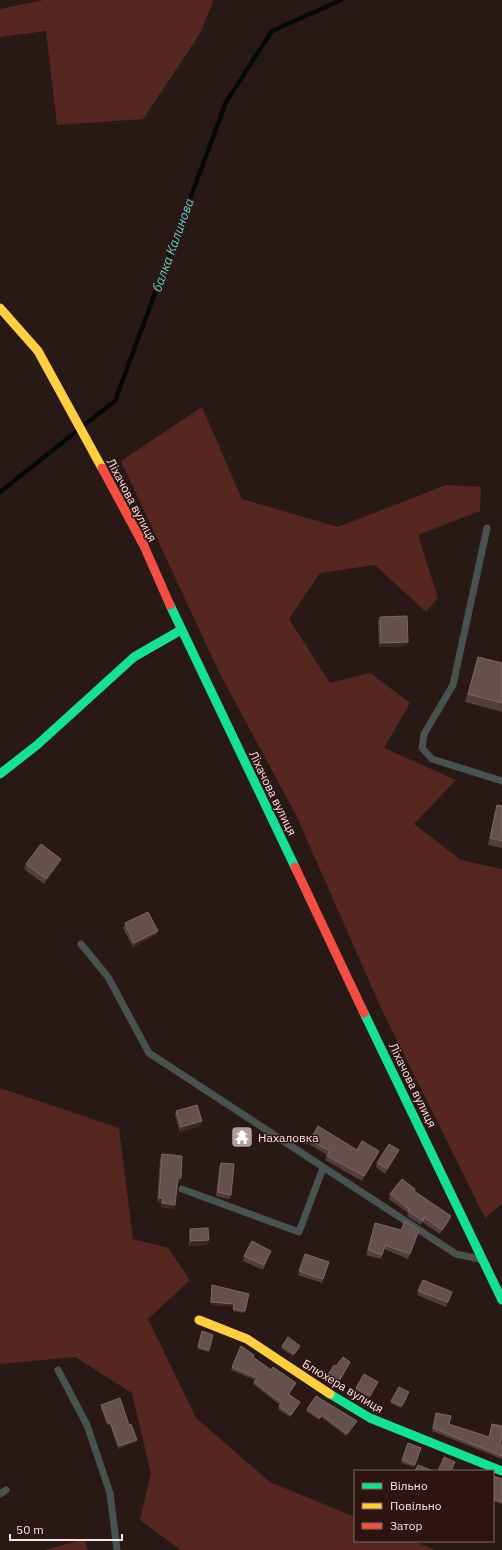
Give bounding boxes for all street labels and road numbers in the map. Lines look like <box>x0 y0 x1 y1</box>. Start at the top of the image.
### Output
street label: Ліхачова вулиця <box>104 456 160 544</box>
street label: Ліхачова вулиця <box>246 748 300 838</box>
street label: Ліхачова вулиця <box>386 1040 440 1130</box>
street label: Блюхера вулиця <box>300 1356 386 1416</box>

